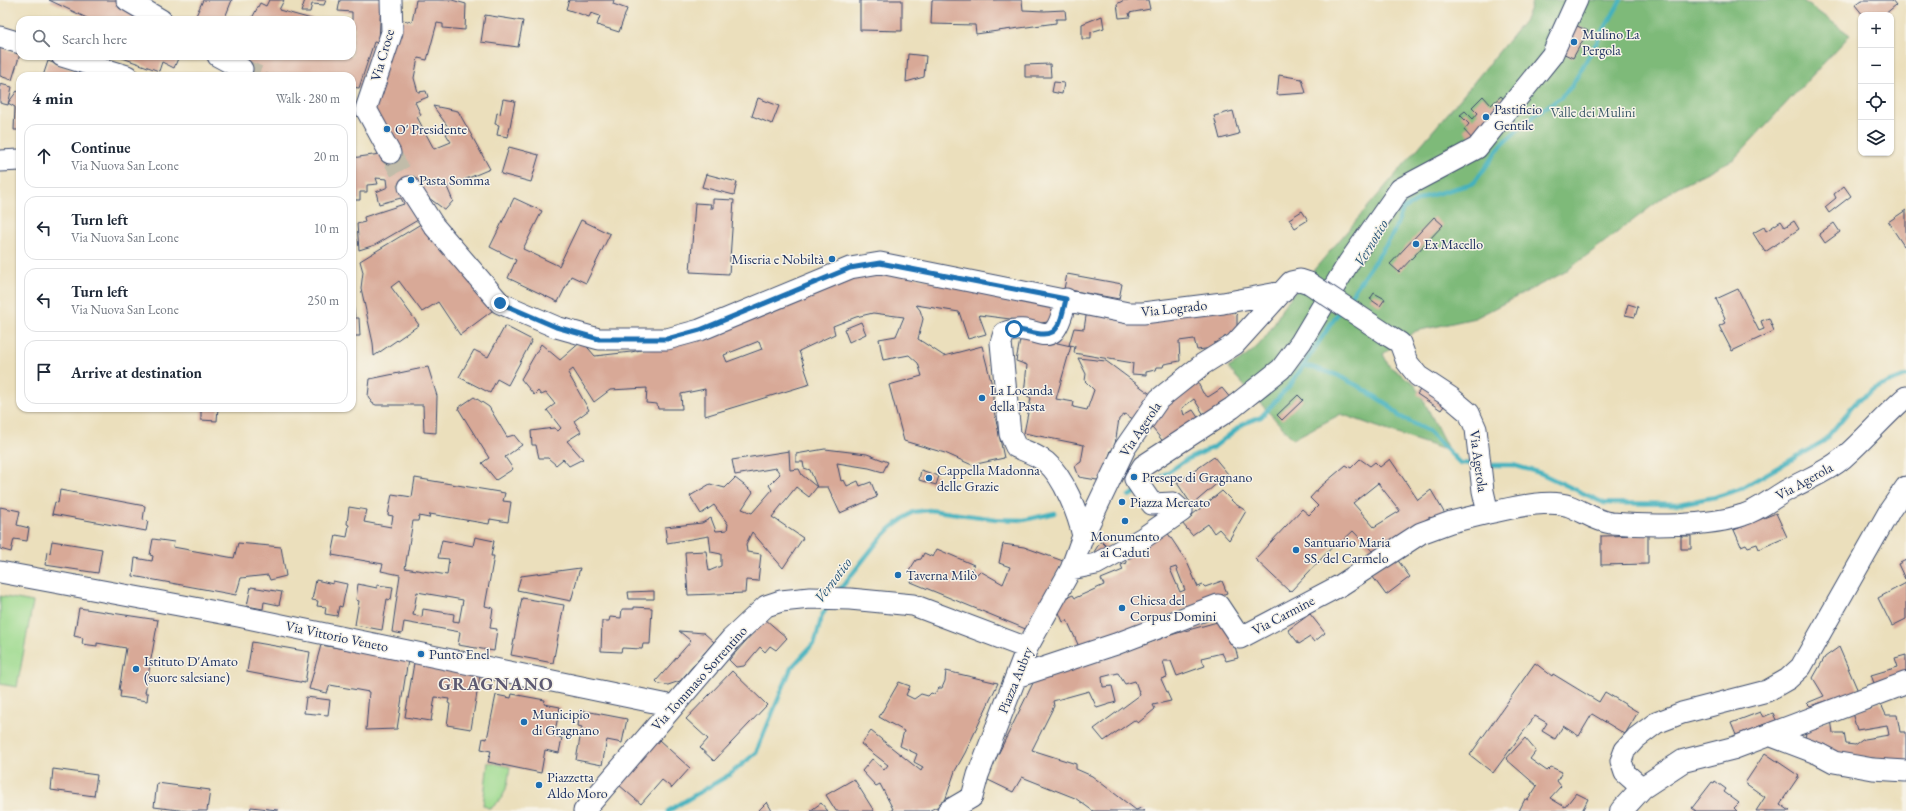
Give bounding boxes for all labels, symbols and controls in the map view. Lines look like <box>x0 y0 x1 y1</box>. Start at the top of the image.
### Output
map controls <box>1858 12 1894 156</box>
button: + <box>1858 12 1894 48</box>
search box <box>16 16 356 60</box>
place label: Mulino La Pergola <box>1582 25 1640 59</box>
street label: Via Croce <box>366 26 398 83</box>
icon: search <box>30 27 52 49</box>
text: Search here <box>62 29 127 48</box>
marker: Mulino La Pergola <box>1569 37 1579 47</box>
button: − <box>1858 48 1894 84</box>
button: locate <box>1858 84 1894 120</box>
text: 4 min <box>32 87 73 109</box>
text: Walk · 280 m <box>276 90 340 107</box>
place label: Pastificio Gentile <box>1494 100 1542 134</box>
park label: Valle dei Mulini <box>1551 103 1636 121</box>
marker: Pastificio Gentile <box>1481 112 1491 122</box>
place label: O' Presidente <box>395 120 467 138</box>
button: layers <box>1858 120 1894 156</box>
marker: O' Presidente <box>382 124 392 134</box>
text: Continue <box>71 138 131 157</box>
icon: ahead <box>33 145 55 167</box>
text: 20 m <box>314 148 339 165</box>
text: Via Nuova San Leone <box>71 157 179 174</box>
place label: Pasta Somma <box>419 171 490 189</box>
marker: Pasta Somma <box>406 175 416 185</box>
text: Turn left <box>71 210 128 229</box>
water label: Vernotico <box>1349 215 1392 270</box>
icon: left <box>33 217 55 239</box>
text: 10 m <box>314 220 339 237</box>
text: Via Nuova San Leone <box>71 229 179 246</box>
place label: Ex Macello <box>1424 235 1483 253</box>
marker: Ex Macello <box>1411 239 1421 249</box>
place label: Miseria e Nobiltà <box>731 250 824 268</box>
marker: Miseria e Nobiltà <box>827 254 837 264</box>
text: Turn left <box>71 282 128 301</box>
icon: left <box>33 289 55 311</box>
text: 250 m <box>308 292 339 309</box>
route end <box>491 294 509 312</box>
street label: Via Logrado <box>1140 296 1208 320</box>
text: Via Nuova San Leone <box>71 301 179 318</box>
route start <box>1005 320 1023 338</box>
icon: arrive <box>33 361 55 383</box>
text: Arrive at destination <box>71 363 202 382</box>
place label: La Locanda della Pasta <box>990 381 1053 415</box>
marker: La Locanda della Pasta <box>977 393 987 403</box>
street label: Via Agerola <box>1115 398 1165 460</box>
street label: Via Agerola <box>1466 429 1492 494</box>
street label: Via Agerola <box>1772 458 1836 504</box>
place label: Cappella Madonna delle Grazie <box>937 461 1040 495</box>
place label: Presepe di Gragnano <box>1142 468 1253 486</box>
marker: Presepe di Gragnano <box>1129 472 1139 482</box>
marker: Cappella Madonna delle Grazie <box>924 473 934 483</box>
place label: Piazza Mercato <box>1130 493 1210 511</box>
marker: Piazza Mercato <box>1117 497 1127 507</box>
marker: Monumento ai Caduti <box>1120 516 1130 526</box>
place label: Monumento ai Caduti <box>1090 527 1160 561</box>
place label: Santuario Maria SS. del Carmelo <box>1304 533 1391 567</box>
marker: Santuario Maria SS. del Carmelo <box>1291 545 1301 555</box>
water label: Vernotico <box>809 553 856 606</box>
place label: Taverna Milò <box>906 566 977 584</box>
marker: Taverna Milò <box>893 570 903 580</box>
place label: Chiesa del Corpus Domini <box>1130 591 1217 625</box>
street label: Via Carmine <box>1249 591 1318 639</box>
marker: Chiesa del Corpus Domini <box>1117 603 1127 613</box>
street label: Via Vittorio Veneto <box>284 616 390 656</box>
street label: Via Tommaso Sorrentino <box>647 622 751 734</box>
street label: Piazza Aubry <box>993 643 1037 716</box>
place label: Punto Enel <box>429 645 490 663</box>
marker: Punto Enel <box>416 649 426 659</box>
place label: Istituto D'Amato (suore salesiane) <box>144 652 238 686</box>
marker: Istituto D'Amato (suore salesiane) <box>131 664 141 674</box>
district label: GRAGNANO <box>438 672 554 695</box>
place label: Municipio di Gragnano <box>532 705 599 739</box>
marker: Municipio di Gragnano <box>519 717 529 727</box>
place label: Piazzetta Aldo Moro <box>546 768 608 802</box>
marker: Piazzetta Aldo Moro <box>534 780 544 790</box>

